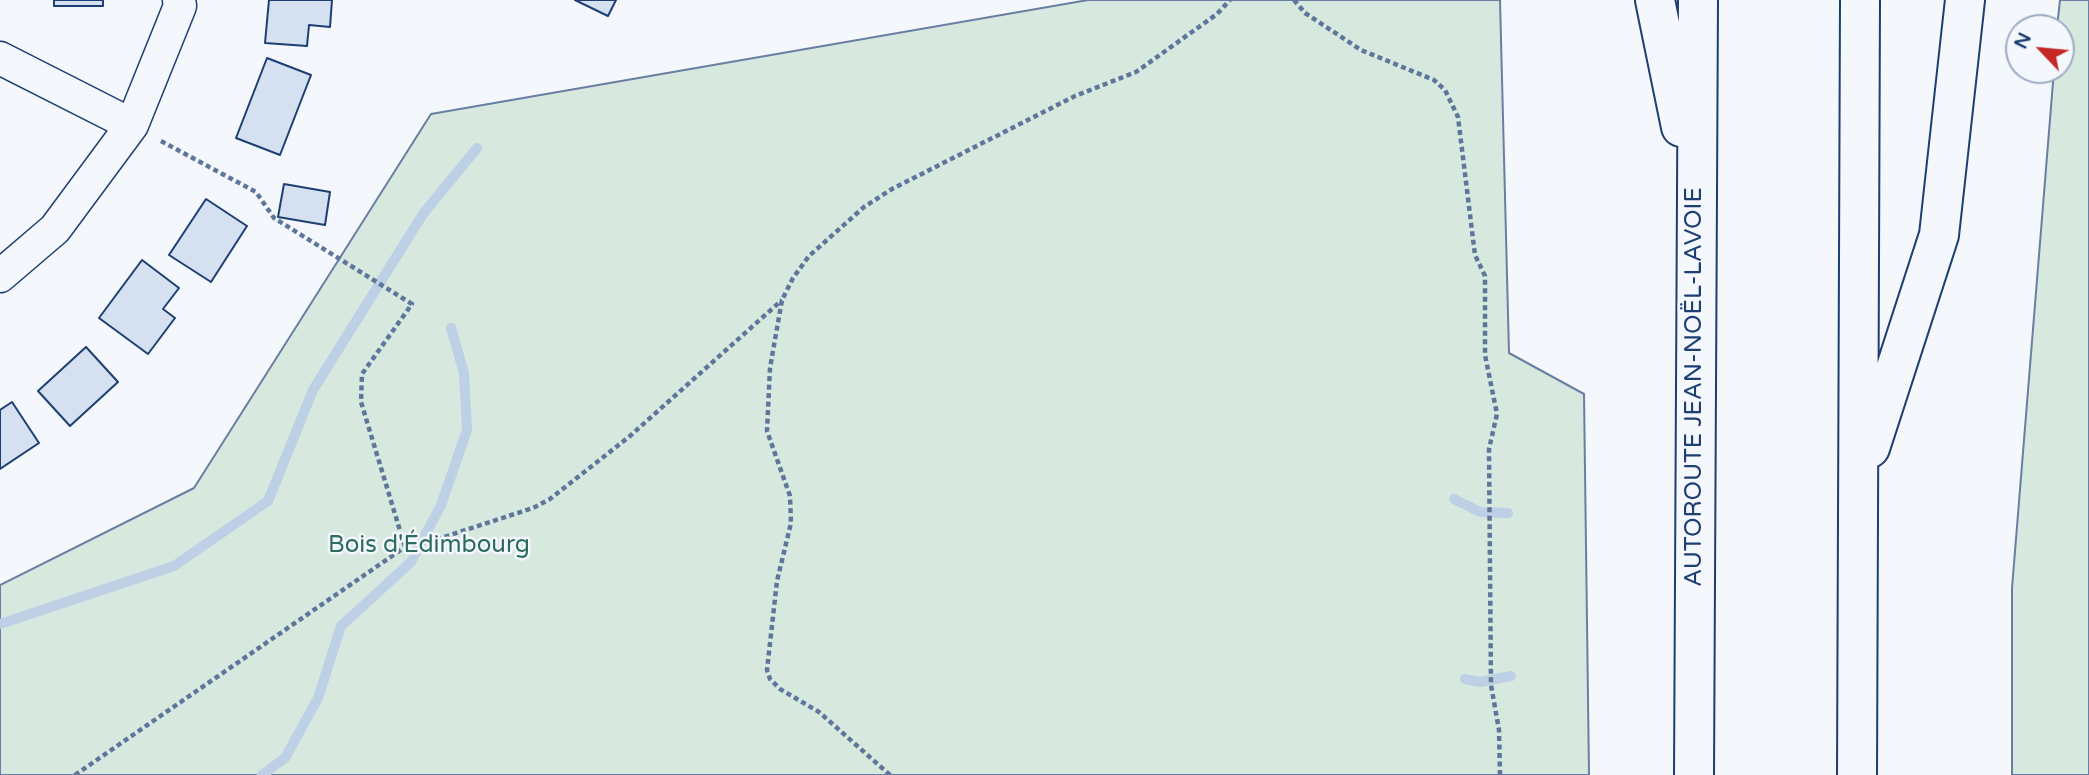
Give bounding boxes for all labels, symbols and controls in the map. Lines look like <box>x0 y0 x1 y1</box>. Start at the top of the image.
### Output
north arrow <box>2005 14 2075 84</box>
text: N <box>2010 29 2036 52</box>
street label: AUTOROUTE JEAN-NOËL-LAVOIE <box>1681 187 1709 587</box>
park label: Bois d'Édimbourg <box>328 532 530 560</box>

